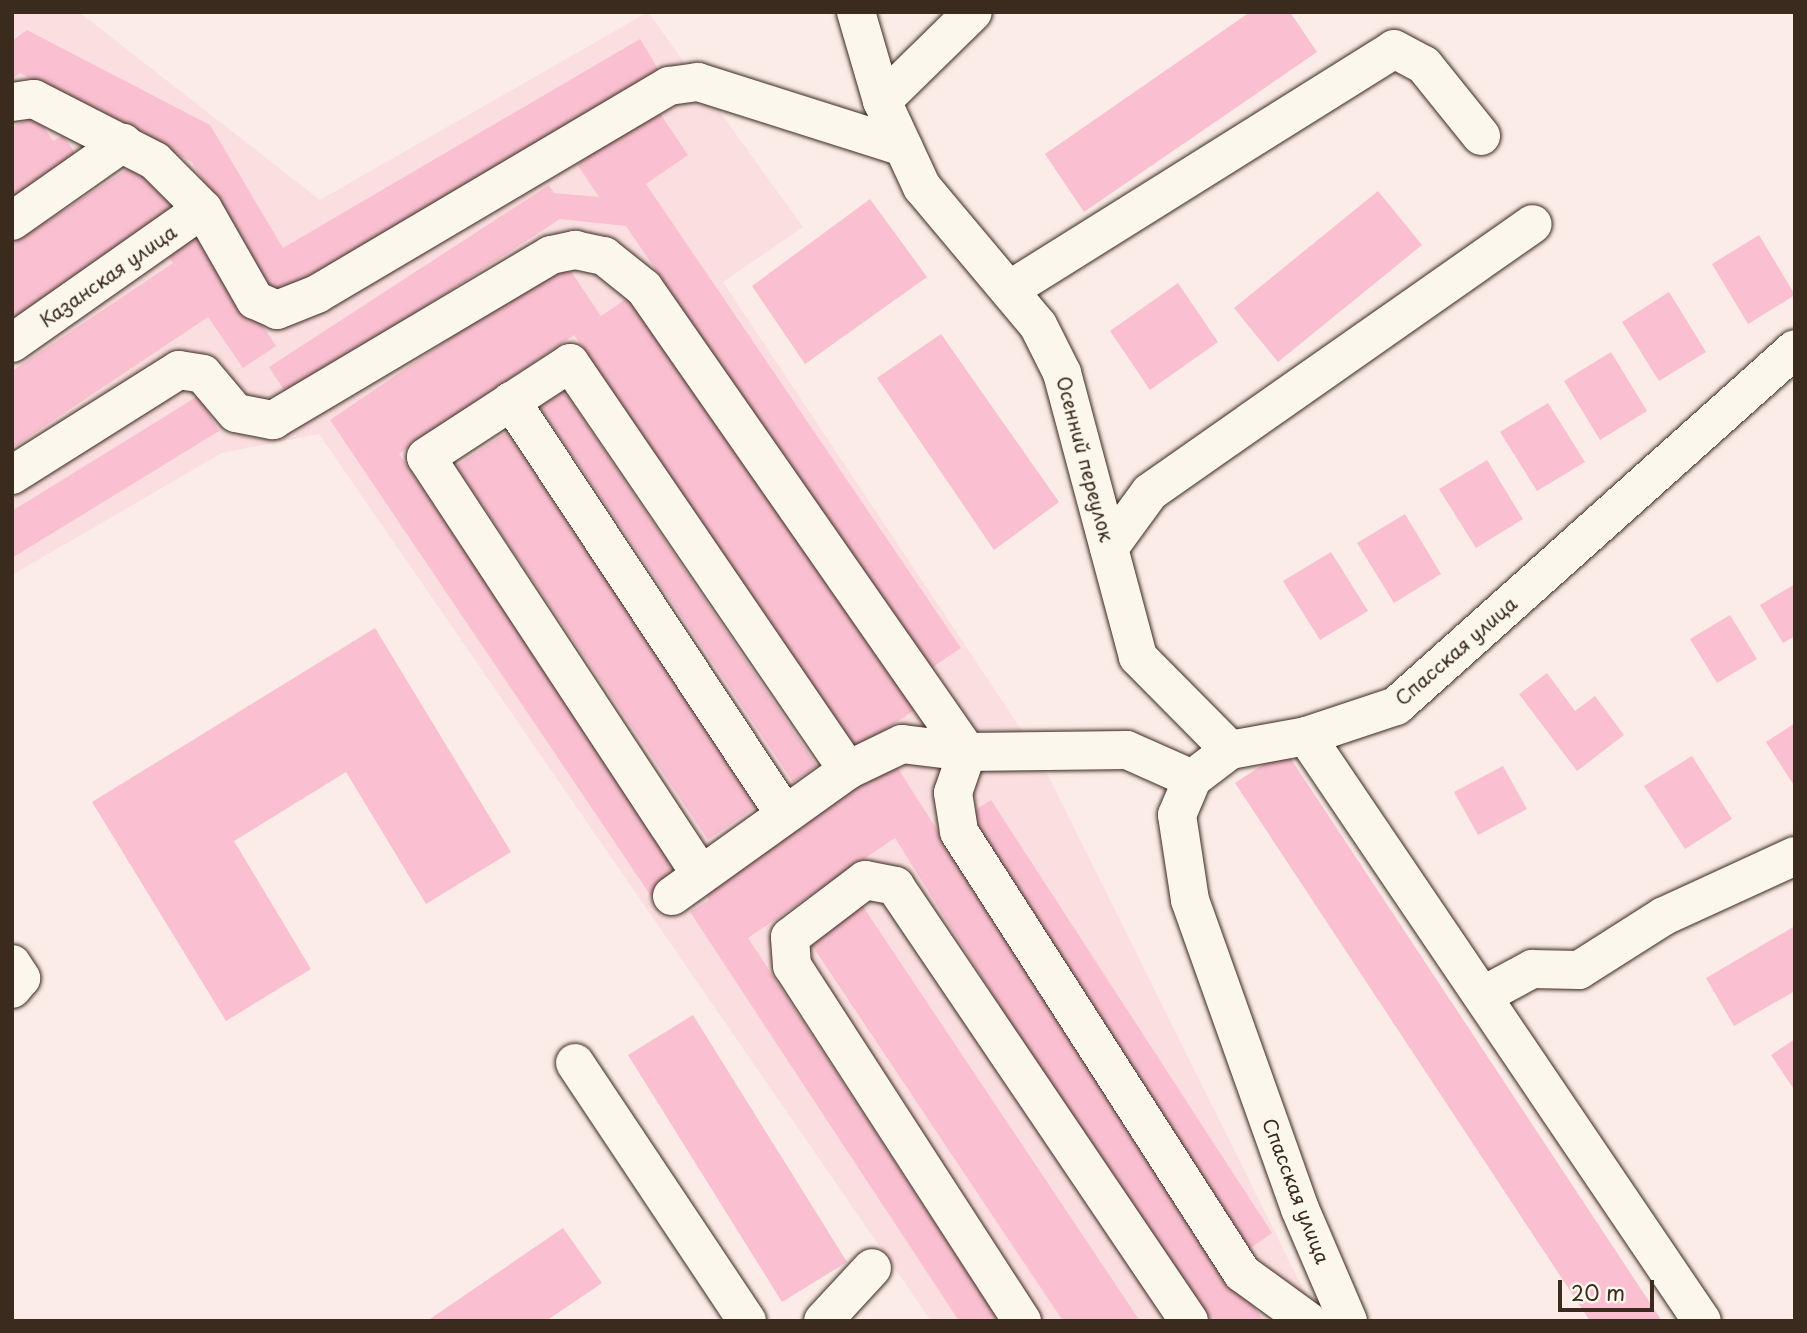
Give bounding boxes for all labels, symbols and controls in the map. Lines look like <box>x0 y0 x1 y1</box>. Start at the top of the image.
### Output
street label: Казанская улица <box>35 220 181 332</box>
street label: Осенний переулок <box>1052 374 1118 544</box>
street label: Спасская улица <box>1390 592 1522 710</box>
street label: Спасская улица <box>1258 1115 1334 1267</box>
scale bar <box>1562 1266 1658 1310</box>
text: 20 m <box>1571 1276 1625 1308</box>

